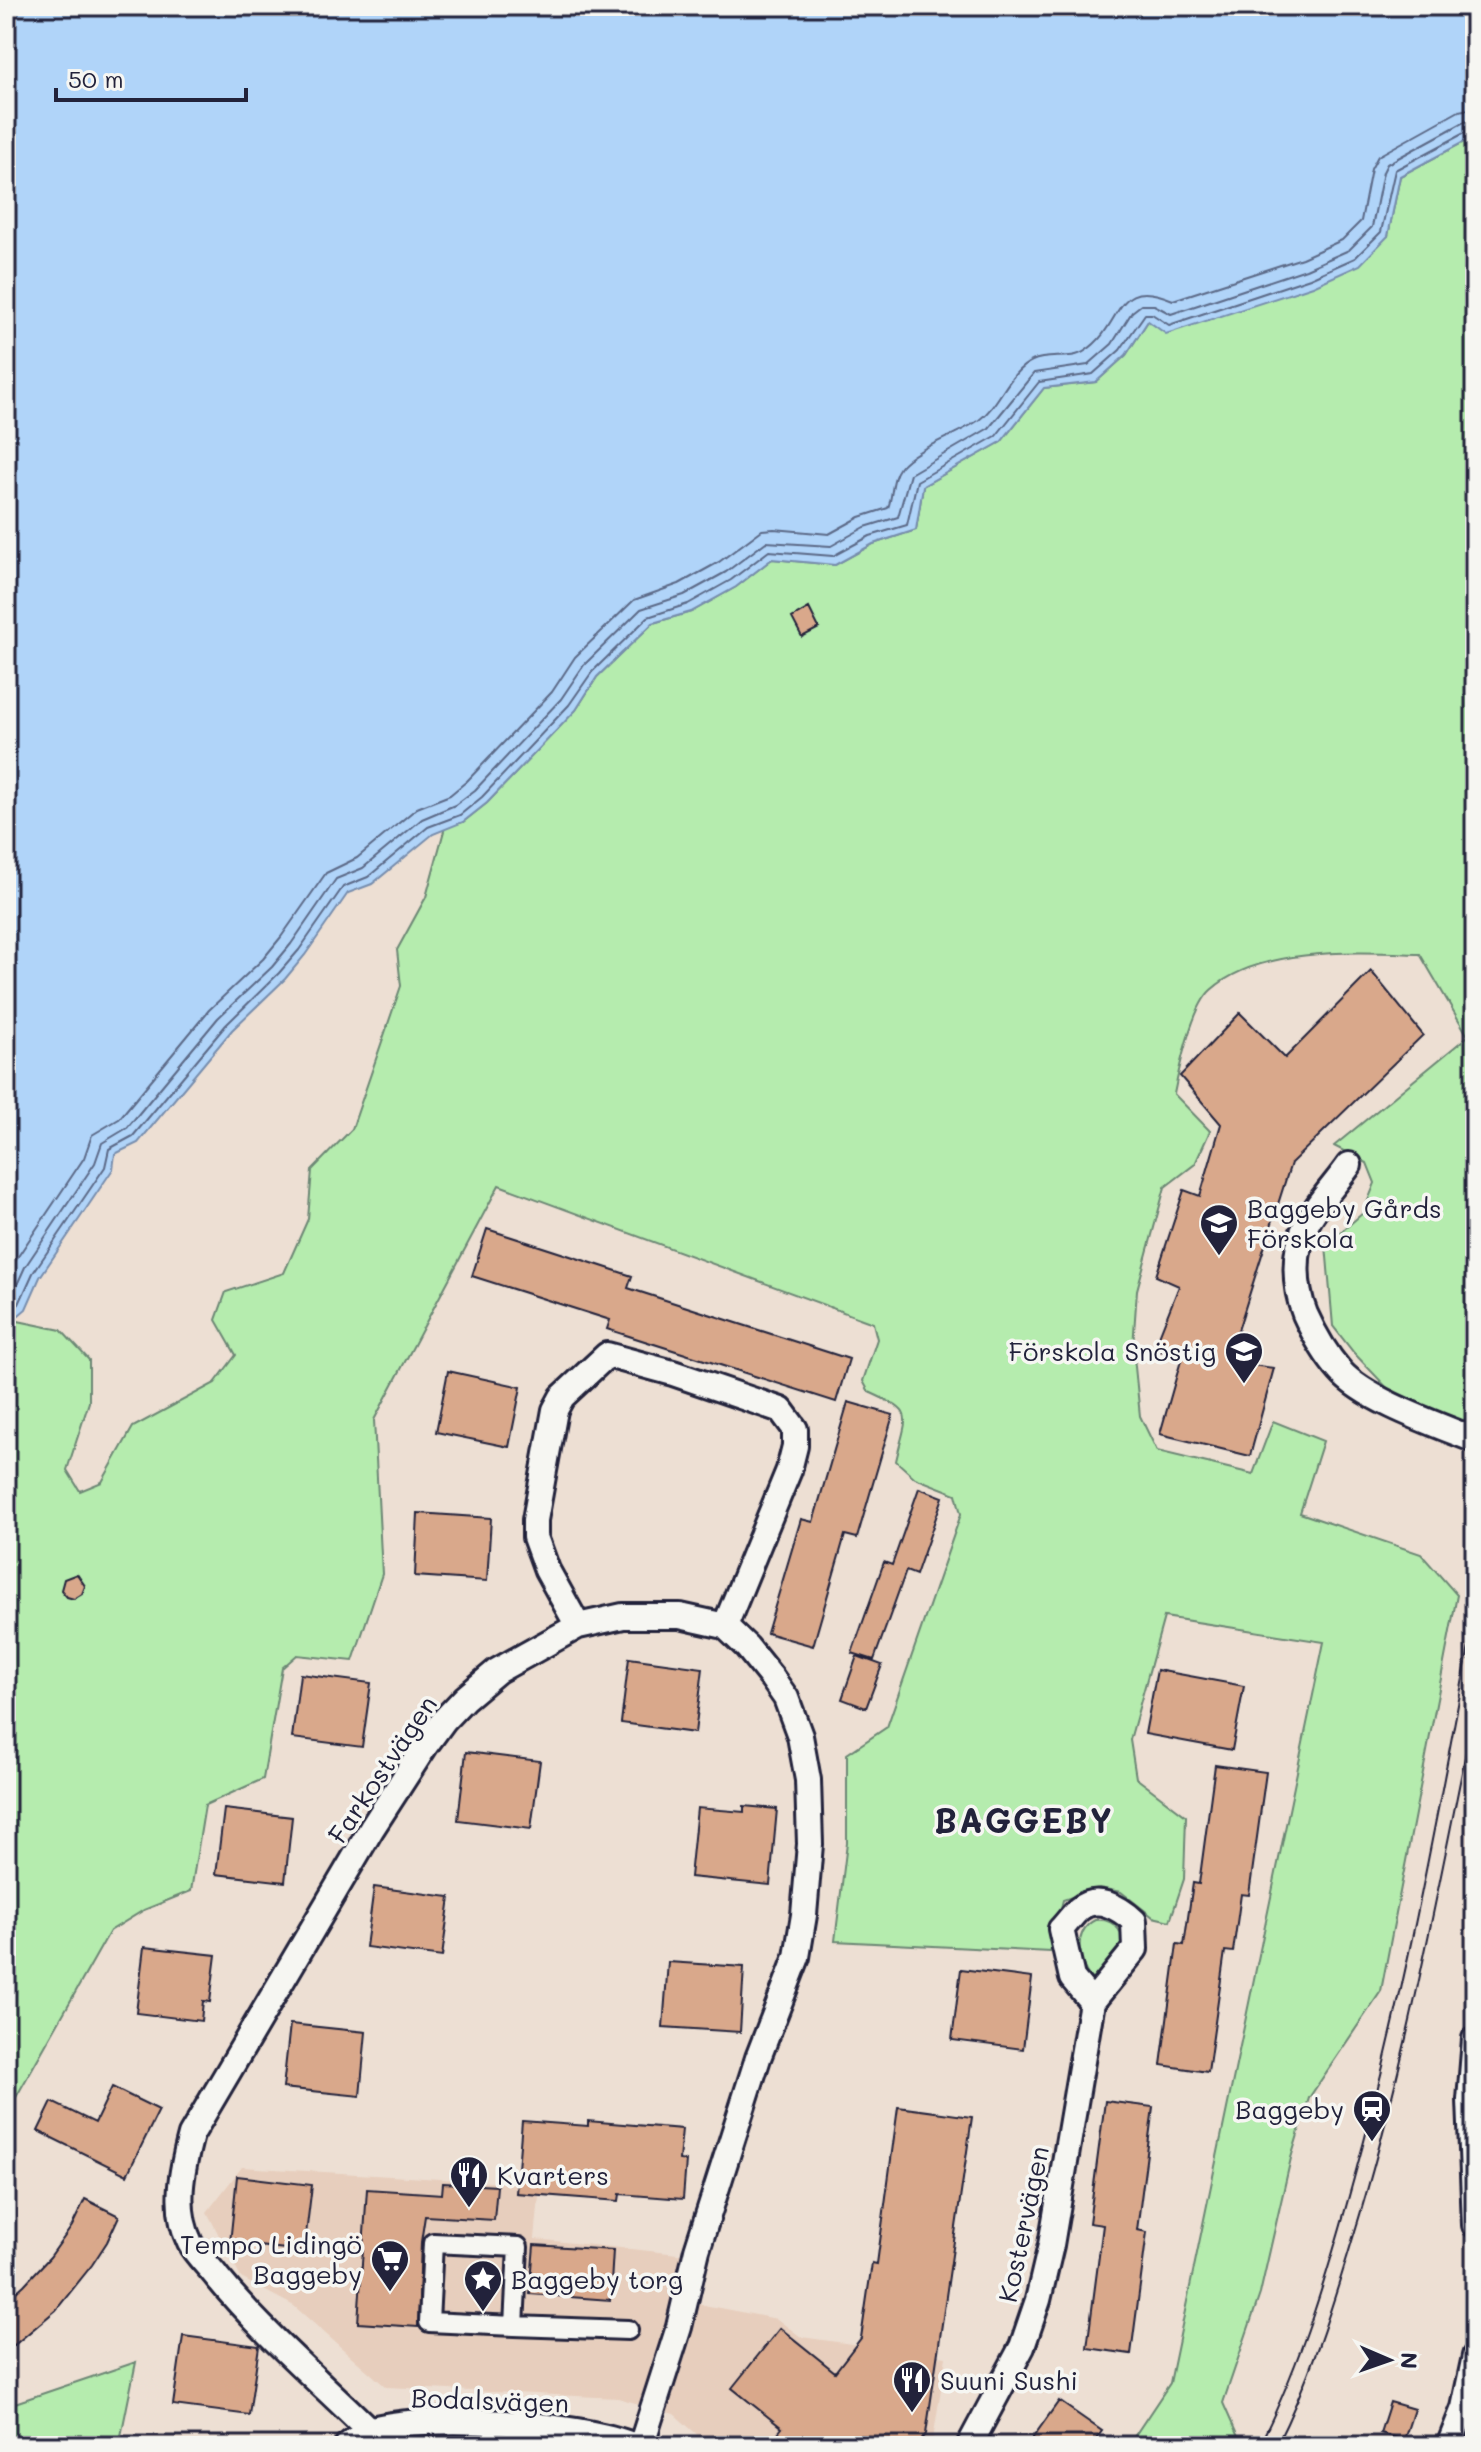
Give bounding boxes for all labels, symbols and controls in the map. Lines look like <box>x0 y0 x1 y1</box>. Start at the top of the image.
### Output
scale bar <box>56 52 246 102</box>
text: 50 m <box>68 63 124 94</box>
place label: Baggeby Gårds Förskola <box>1247 1191 1442 1255</box>
school or university icon: Baggeby Gårds Förskola <box>1198 1202 1240 1257</box>
school or university icon: Förskola Snöstig <box>1223 1330 1265 1385</box>
place label: Förskola Snöstig <box>1009 1334 1216 1368</box>
street label: Farkostvägen <box>320 1688 444 1850</box>
district label: BAGGEBY <box>934 1797 1114 1842</box>
station icon: Baggeby <box>1351 2088 1393 2143</box>
place label: Baggeby <box>1235 2092 1344 2126</box>
street label: Kostervägen <box>990 2143 1056 2305</box>
restaurant icon: Kvarters <box>448 2154 490 2209</box>
place label: Kvarters <box>497 2158 609 2192</box>
place label: Tempo Lidingö Baggeby <box>180 2227 362 2291</box>
supermarket icon: Tempo Lidingö Baggeby <box>369 2238 411 2293</box>
place icon: Baggeby torg <box>462 2258 504 2313</box>
place label: Baggeby torg <box>511 2262 683 2296</box>
north arrow <box>1349 2320 1429 2400</box>
text: N <box>1395 2352 1424 2370</box>
restaurant icon: Suuni Sushi <box>891 2359 933 2414</box>
place label: Suuni Sushi <box>940 2363 1078 2397</box>
street label: Bodalsvägen <box>411 2380 569 2420</box>

